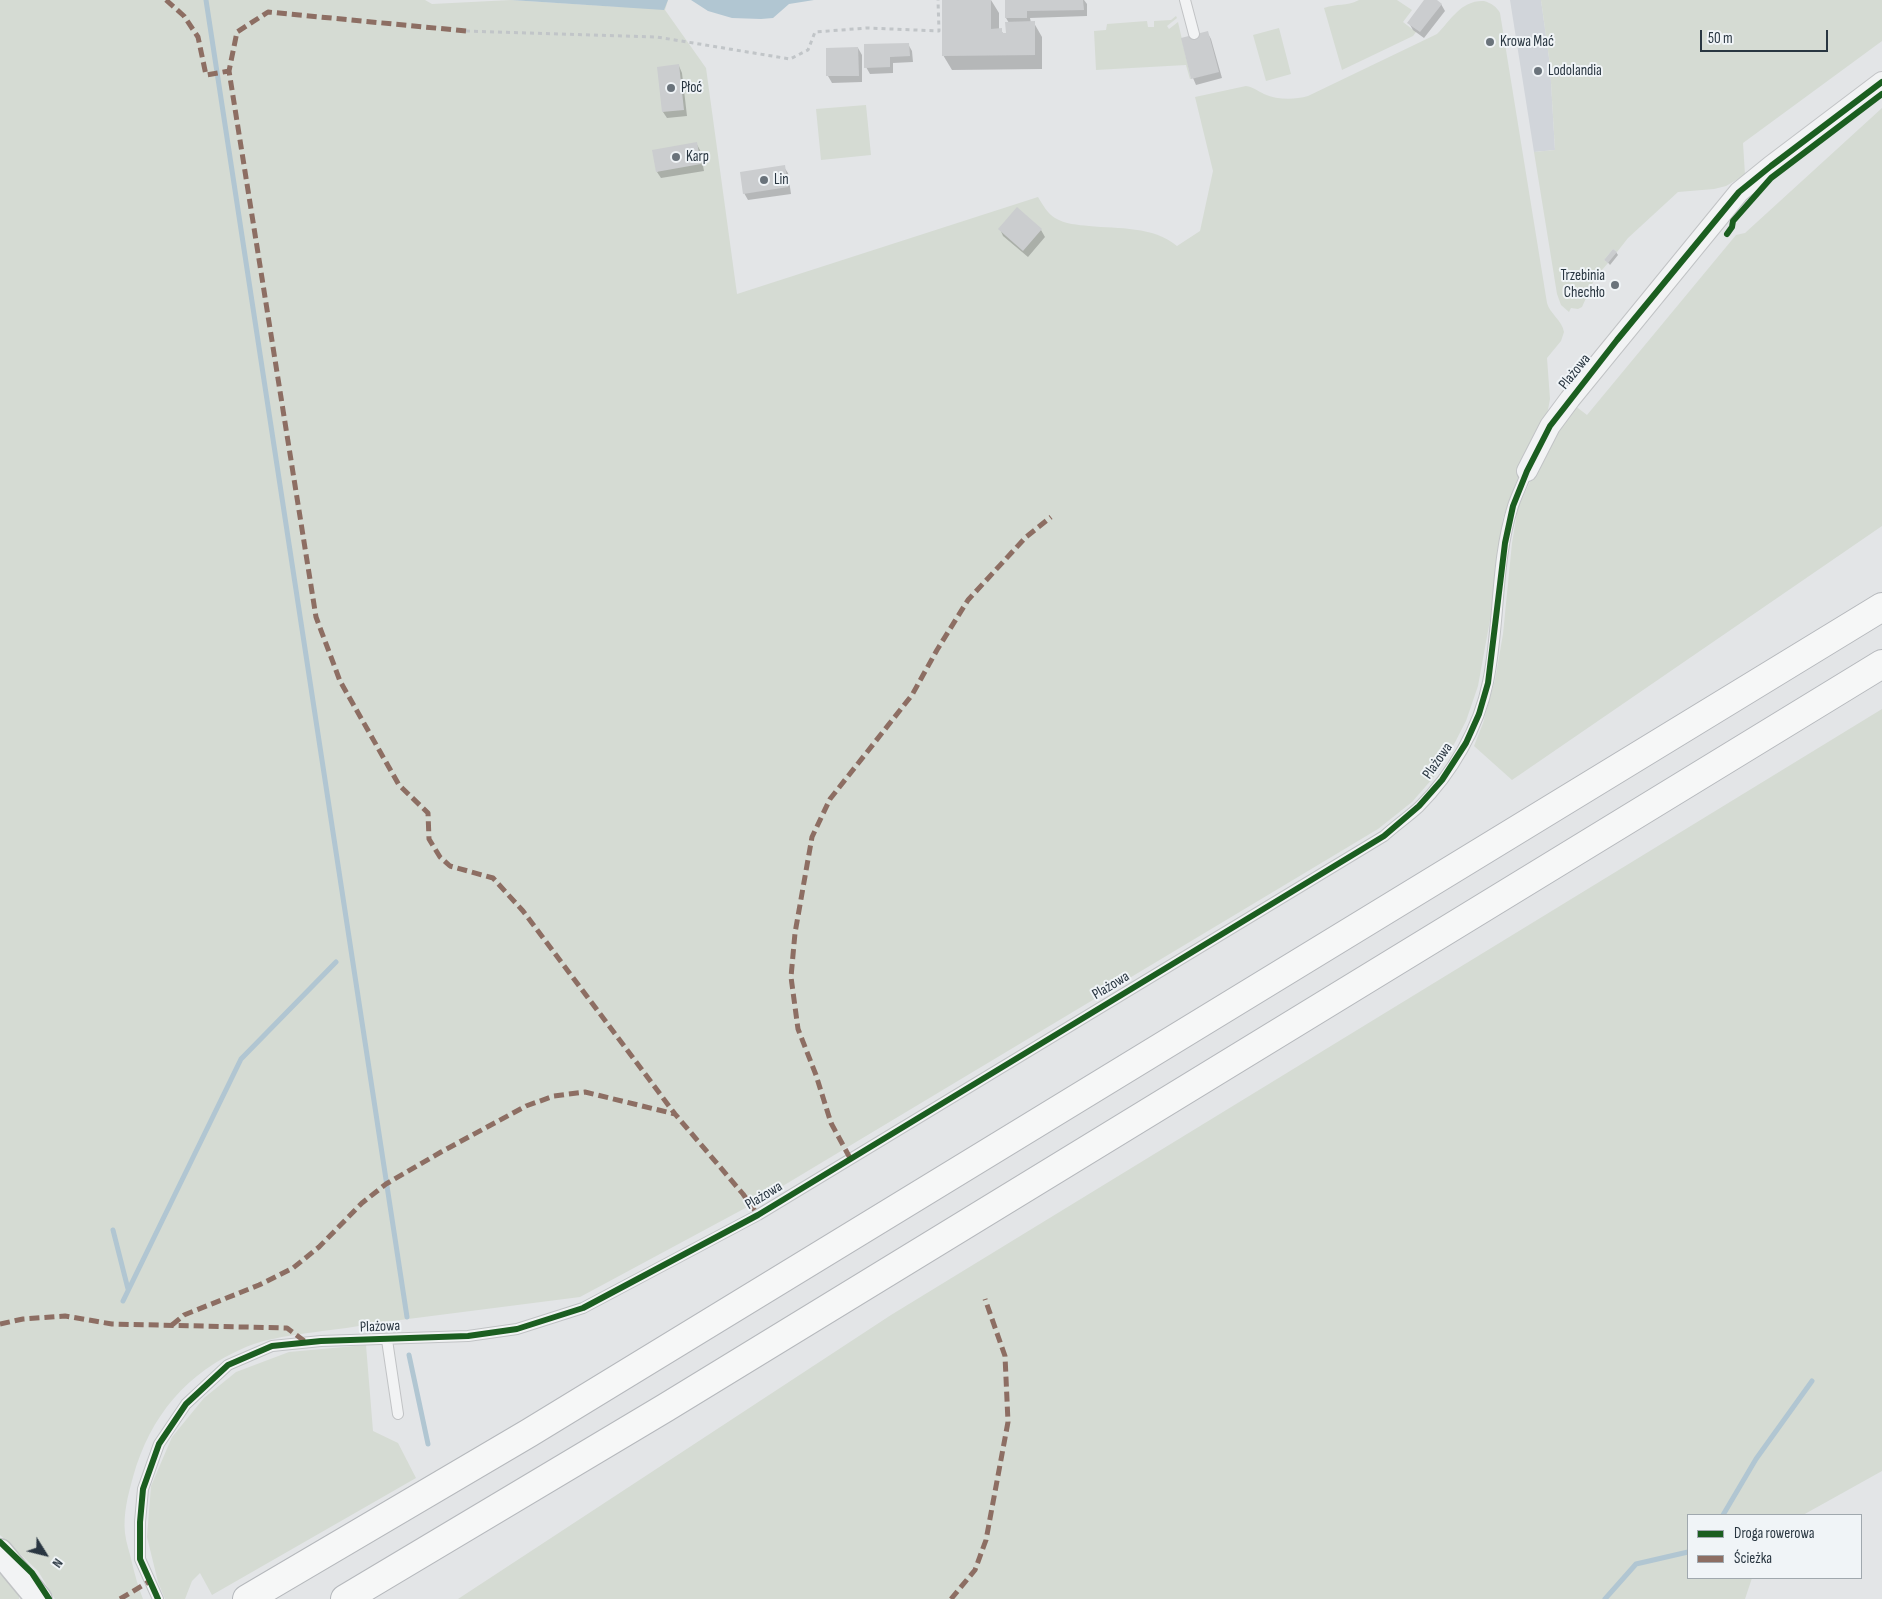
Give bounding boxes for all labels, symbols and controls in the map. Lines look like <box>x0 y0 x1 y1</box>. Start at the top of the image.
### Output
scale bar <box>1702 20 1830 52</box>
text: 50 m <box>1708 29 1733 48</box>
place label: Krowa Mać <box>1500 33 1554 51</box>
marker: Krowa Mać <box>1484 36 1496 48</box>
place label: Lodolandia <box>1548 62 1602 80</box>
marker: Lodolandia <box>1532 65 1544 77</box>
place label: Płoć <box>681 79 702 97</box>
marker: Płoć <box>665 82 677 94</box>
place label: Karp <box>686 148 709 166</box>
marker: Karp <box>670 151 682 163</box>
place label: Lin <box>774 171 789 189</box>
marker: Lin <box>758 174 770 186</box>
place label: Trzebinia Chechło <box>1560 267 1605 302</box>
marker: Trzebinia Chechło <box>1609 279 1621 291</box>
street label: Plażowa <box>1555 351 1595 393</box>
street label: Plażowa <box>1419 739 1457 783</box>
street label: Plażowa <box>1089 968 1133 1004</box>
street label: Plażowa <box>742 1178 786 1214</box>
street label: Plażowa <box>360 1317 400 1337</box>
legend <box>1687 1514 1862 1579</box>
text: Droga rowerowa <box>1734 1524 1814 1543</box>
north arrow <box>20 1529 70 1579</box>
text: Ścieżka <box>1734 1549 1772 1568</box>
text: N <box>48 1555 67 1571</box>

